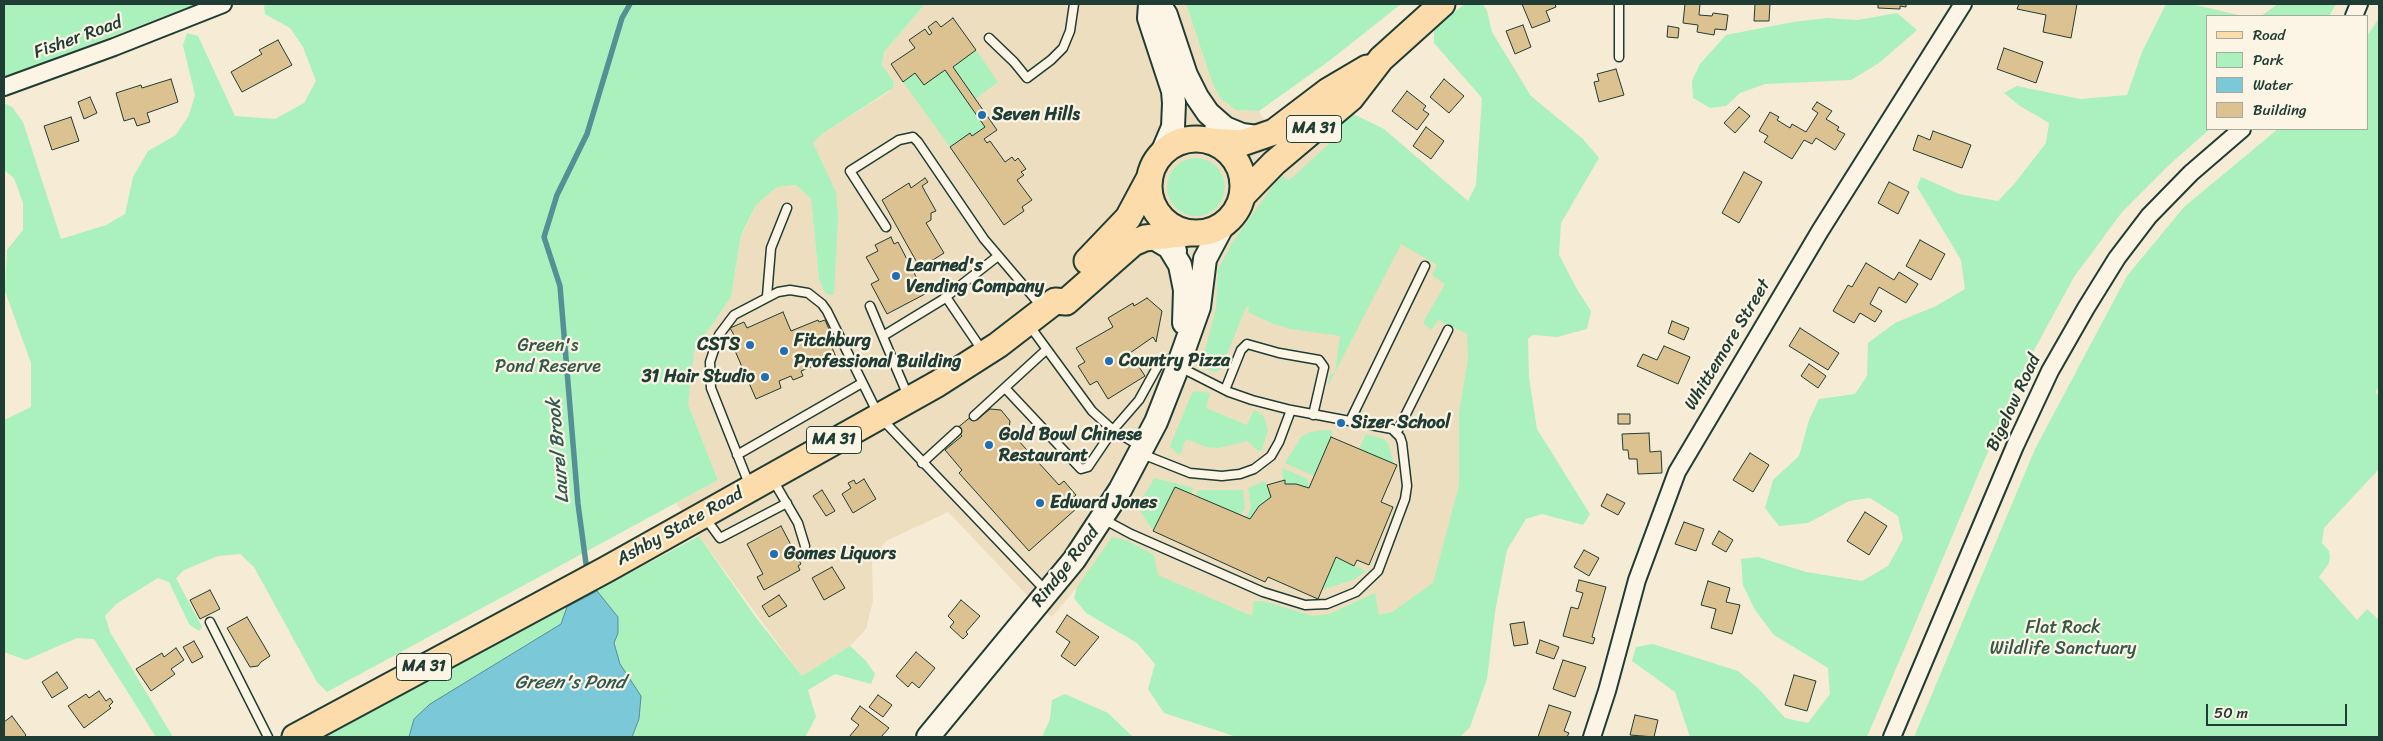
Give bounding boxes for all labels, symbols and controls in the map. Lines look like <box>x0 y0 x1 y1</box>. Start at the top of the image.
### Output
street label: Fisher Road <box>31 12 125 64</box>
legend <box>2206 15 2368 130</box>
text: Road <box>2253 22 2285 48</box>
text: Park <box>2253 47 2284 73</box>
text: Water <box>2253 72 2293 98</box>
text: Building <box>2253 97 2307 123</box>
place label: Seven Hills <box>992 104 1080 126</box>
marker: Seven Hills <box>976 109 988 121</box>
road number: MA 31 <box>1286 116 1342 142</box>
place label: Learned's Vending Company <box>906 255 1044 298</box>
marker: Learned's Vending Company <box>890 270 902 282</box>
street label: Whittemore Street <box>1680 276 1776 414</box>
place label: Fitchburg Professional Building <box>794 330 961 372</box>
place label: CSTS <box>697 334 740 356</box>
park label: Green's Pond Reserve <box>495 335 601 378</box>
marker: CSTS <box>744 339 756 351</box>
marker: Fitchburg Professional Building <box>778 345 790 357</box>
place label: Country Pizza <box>1119 350 1230 372</box>
street label: Bigelow Road <box>1982 351 2046 455</box>
marker: Country Pizza <box>1103 355 1115 367</box>
place label: 31 Hair Studio <box>642 366 755 388</box>
marker: 31 Hair Studio <box>759 371 771 383</box>
water label: Laurel Brook <box>543 398 575 504</box>
place label: Sizer School <box>1351 412 1450 434</box>
marker: Sizer School <box>1335 417 1347 429</box>
place label: Gold Bowl Chinese Restaurant <box>999 424 1142 466</box>
road number: MA 31 <box>806 426 862 454</box>
marker: Gold Bowl Chinese Restaurant <box>983 439 995 451</box>
street label: Ashby State Road <box>613 483 747 571</box>
place label: Edward Jones <box>1050 492 1157 514</box>
marker: Edward Jones <box>1034 497 1046 509</box>
street label: Rindge Road <box>1028 522 1104 612</box>
place label: Gomes Liquors <box>784 543 896 565</box>
marker: Gomes Liquors <box>768 548 780 560</box>
park label: Flat Rock Wildlife Sanctuary <box>1990 617 2136 660</box>
road number: MA 31 <box>396 654 452 680</box>
water label: Green's Pond <box>515 672 625 694</box>
scale bar <box>2208 694 2349 726</box>
text: 50 m <box>2214 700 2248 726</box>

